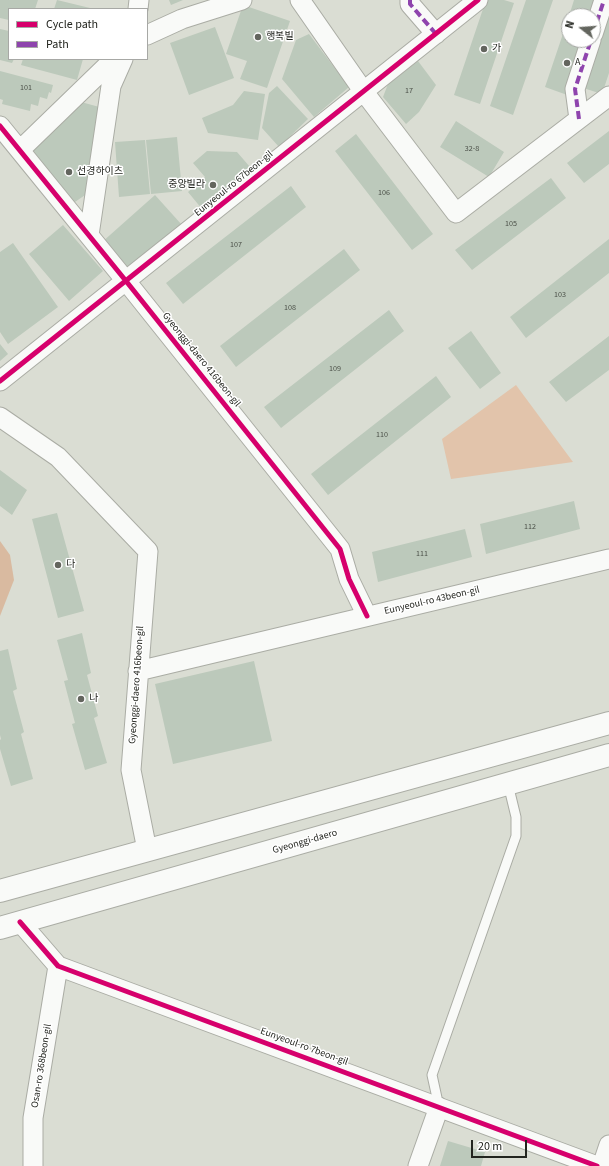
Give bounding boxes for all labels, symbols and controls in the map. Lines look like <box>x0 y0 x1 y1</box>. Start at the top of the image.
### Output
legend <box>8 8 148 60</box>
north arrow <box>561 8 601 48</box>
text: Cycle path <box>46 16 98 33</box>
text: N <box>562 19 578 30</box>
place label: 행복빌 <box>266 31 294 43</box>
marker: 행복빌 <box>253 32 263 42</box>
text: Path <box>46 36 69 53</box>
place label: 가 <box>492 43 501 55</box>
marker: 가 <box>479 44 489 54</box>
place label: A <box>575 57 580 69</box>
marker: A <box>562 58 572 68</box>
house number: 101 <box>20 83 32 93</box>
house number: 17 <box>405 86 413 96</box>
house number: 32-8 <box>465 144 479 154</box>
street label: Eunyeoul-ro 67beon-gil <box>192 149 276 219</box>
place label: 선경하이츠 <box>77 166 123 178</box>
marker: 선경하이츠 <box>64 167 74 177</box>
place label: 중앙빌라 <box>168 179 205 191</box>
marker: 중앙빌라 <box>208 180 218 190</box>
house number: 106 <box>378 188 390 198</box>
house number: 105 <box>505 219 517 229</box>
house number: 107 <box>230 240 242 250</box>
house number: 103 <box>554 290 566 300</box>
house number: 108 <box>284 303 296 313</box>
street label: Gyeonggi-daero 416beon-gil <box>159 310 243 410</box>
house number: 109 <box>329 364 341 374</box>
house number: 110 <box>376 430 388 440</box>
house number: 112 <box>524 522 536 532</box>
house number: 111 <box>416 549 428 559</box>
place label: 다 <box>66 559 75 571</box>
marker: 다 <box>53 560 63 570</box>
street label: Eunyeoul-ro 43beon-gil <box>383 584 481 618</box>
street label: Gyeonggi-daero 416beon-gil <box>127 626 147 744</box>
place label: 나 <box>89 693 98 705</box>
marker: 나 <box>76 694 86 704</box>
street label: Gyeonggi-daero <box>271 827 339 857</box>
street label: Osan-ro 368beon-gil <box>29 1023 55 1109</box>
street label: Eunyeoul-ro 7beon-gil <box>258 1026 350 1068</box>
scale bar <box>473 1132 529 1158</box>
text: 20 m <box>478 1138 502 1155</box>

